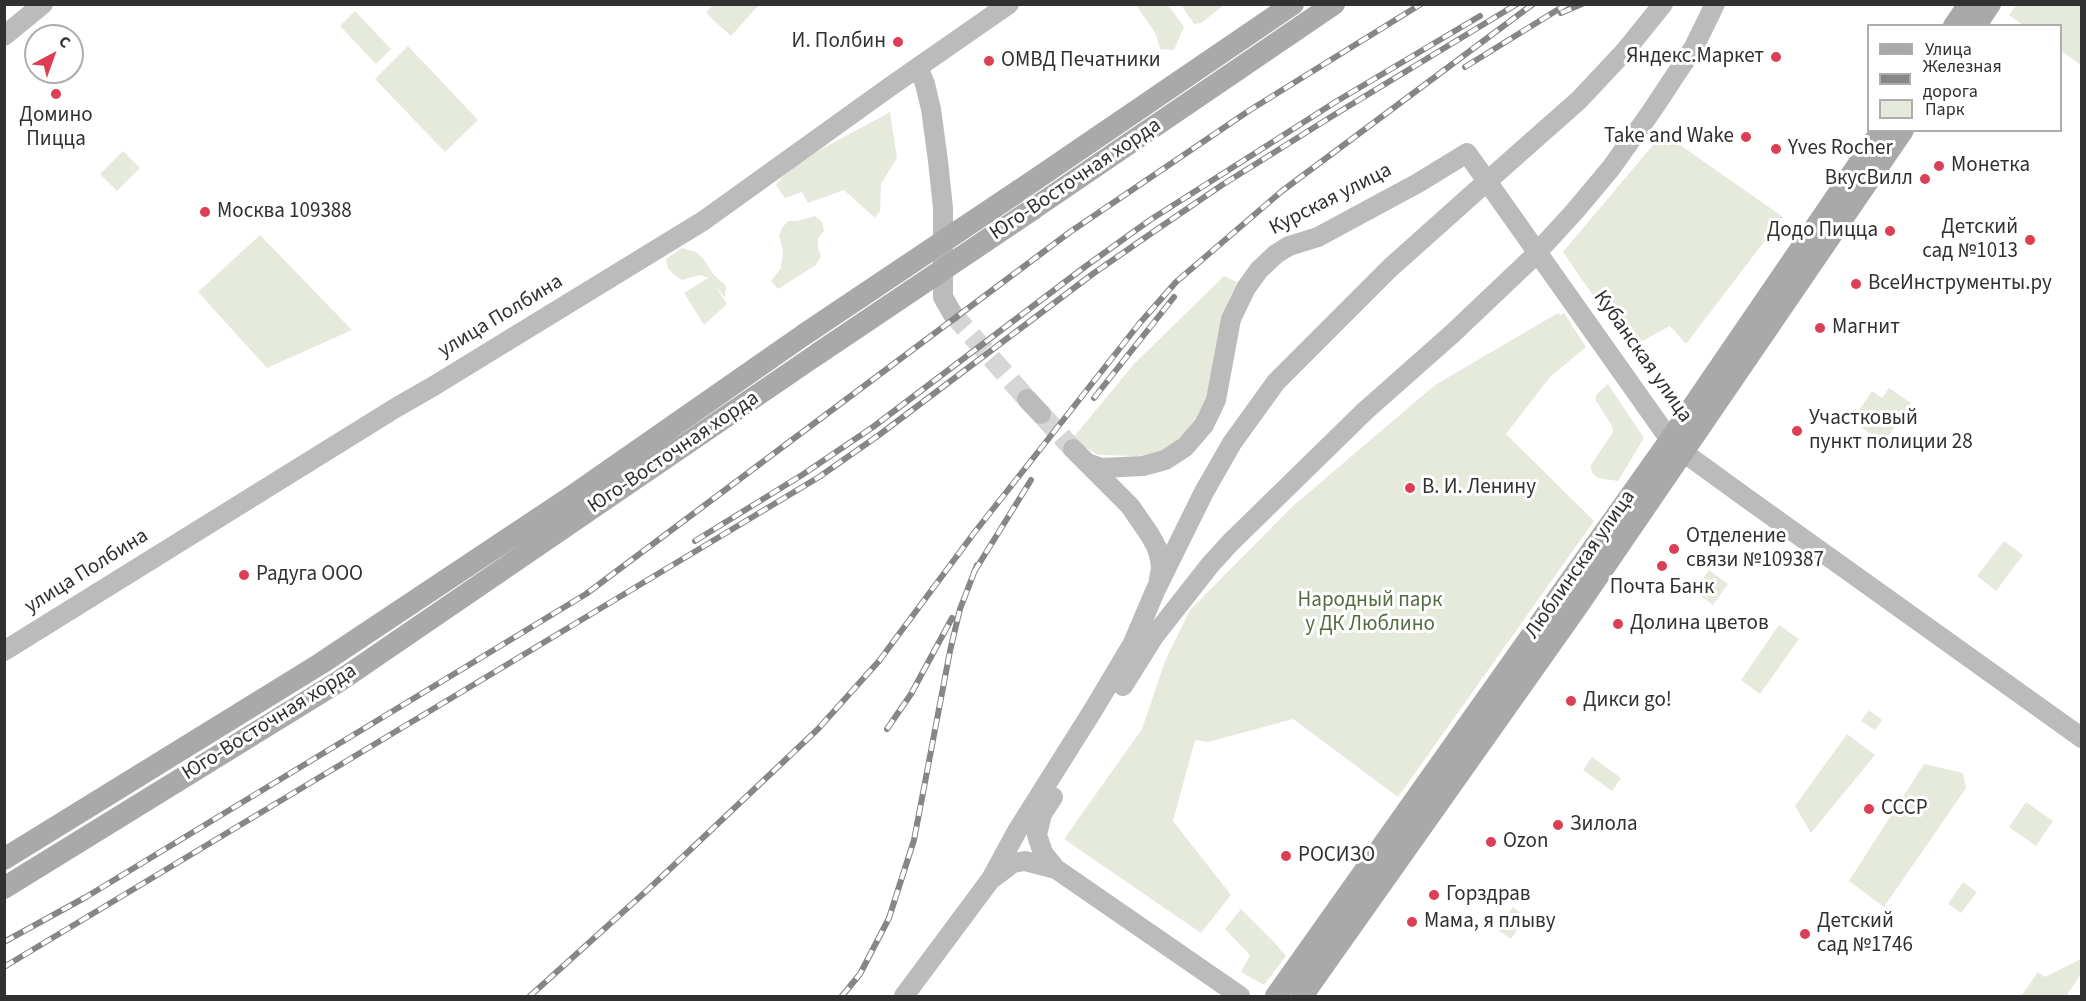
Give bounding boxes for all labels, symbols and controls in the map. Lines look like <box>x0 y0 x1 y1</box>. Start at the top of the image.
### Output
north arrow <box>24 24 84 84</box>
legend <box>1867 24 2062 132</box>
place label: И. Полбин <box>792 29 886 55</box>
text: С <box>54 31 75 53</box>
marker: И. Полбин <box>891 35 905 49</box>
text: Улица <box>1925 37 1972 62</box>
place label: Яндекс.Маркет <box>1626 44 1764 70</box>
place label: ОМВД Печатники <box>1001 48 1161 74</box>
marker: Яндекс.Маркет <box>1769 50 1783 64</box>
marker: ОМВД Печатники <box>982 54 996 68</box>
text: Железная дорога <box>1923 54 2002 104</box>
marker: Домино Пицца <box>49 87 63 101</box>
text: Парк <box>1925 97 1965 122</box>
place label: Домино Пицца <box>19 103 93 153</box>
street label: Юго-Восточная хорда <box>986 113 1166 247</box>
place label: Take and Wake <box>1604 124 1734 150</box>
marker: Take and Wake <box>1739 130 1753 144</box>
place label: Yves Rocher <box>1788 136 1893 162</box>
marker: Yves Rocher <box>1769 142 1783 156</box>
place label: Монетка <box>1951 153 2030 179</box>
street label: Курская улица <box>1266 158 1396 242</box>
marker: Монетка <box>1932 159 1946 173</box>
place label: ВкусВилл <box>1825 166 1913 192</box>
marker: ВкусВилл <box>1918 172 1932 186</box>
place label: Москва 109388 <box>217 199 352 225</box>
marker: Москва 109388 <box>198 205 212 219</box>
place label: Детский сад №1013 <box>1922 215 2018 265</box>
place label: Додо Пицца <box>1767 218 1878 244</box>
marker: Додо Пицца <box>1883 224 1897 238</box>
marker: Детский сад №1013 <box>2023 233 2037 247</box>
street label: улица Полбина <box>434 270 568 364</box>
place label: ВсеИнструменты.ру <box>1868 271 2052 297</box>
marker: ВсеИнструменты.ру <box>1849 277 1863 291</box>
street label: Кубанская улица <box>1587 286 1697 428</box>
place label: Магнит <box>1832 315 1900 341</box>
marker: Магнит <box>1813 321 1827 335</box>
street label: Юго-Восточная хорда <box>584 386 764 520</box>
place label: Участковый пункт полиции 28 <box>1809 406 1973 456</box>
marker: Участковый пункт полиции 28 <box>1790 424 1804 438</box>
place label: В. И. Ленину <box>1422 475 1536 501</box>
marker: В. И. Ленину <box>1403 481 1417 495</box>
street label: Люблинская улица <box>1520 486 1642 644</box>
street label: улица Полбина <box>21 524 153 620</box>
place label: Отделение связи №109387 <box>1686 524 1824 574</box>
marker: Отделение связи №109387 <box>1667 542 1681 556</box>
marker: Почта Банк <box>1655 559 1669 573</box>
place label: Радуга ООО <box>256 562 363 588</box>
marker: Радуга ООО <box>237 568 251 582</box>
place label: Почта Банк <box>1610 575 1714 601</box>
park label: Народный парк у ДК Люблино <box>1298 588 1442 638</box>
place label: Долина цветов <box>1630 611 1769 637</box>
marker: Долина цветов <box>1611 617 1625 631</box>
street label: Юго-Восточная хорда <box>178 659 362 787</box>
place label: Дикси go! <box>1583 688 1672 714</box>
marker: Дикси go! <box>1564 694 1578 708</box>
place label: СССР <box>1881 796 1928 822</box>
marker: СССР <box>1862 802 1876 816</box>
place label: Зилола <box>1570 812 1638 838</box>
marker: Зилола <box>1551 818 1565 832</box>
place label: Ozon <box>1503 829 1548 855</box>
marker: Ozon <box>1484 835 1498 849</box>
place label: РОСИЗО <box>1298 843 1375 869</box>
marker: РОСИЗО <box>1279 849 1293 863</box>
place label: Горздрав <box>1446 882 1531 908</box>
marker: Горздрав <box>1427 888 1441 902</box>
place label: Мама, я плыву <box>1424 909 1555 935</box>
place label: Детский сад №1746 <box>1817 909 1913 959</box>
marker: Мама, я плыву <box>1405 915 1419 929</box>
marker: Детский сад №1746 <box>1798 927 1812 941</box>

